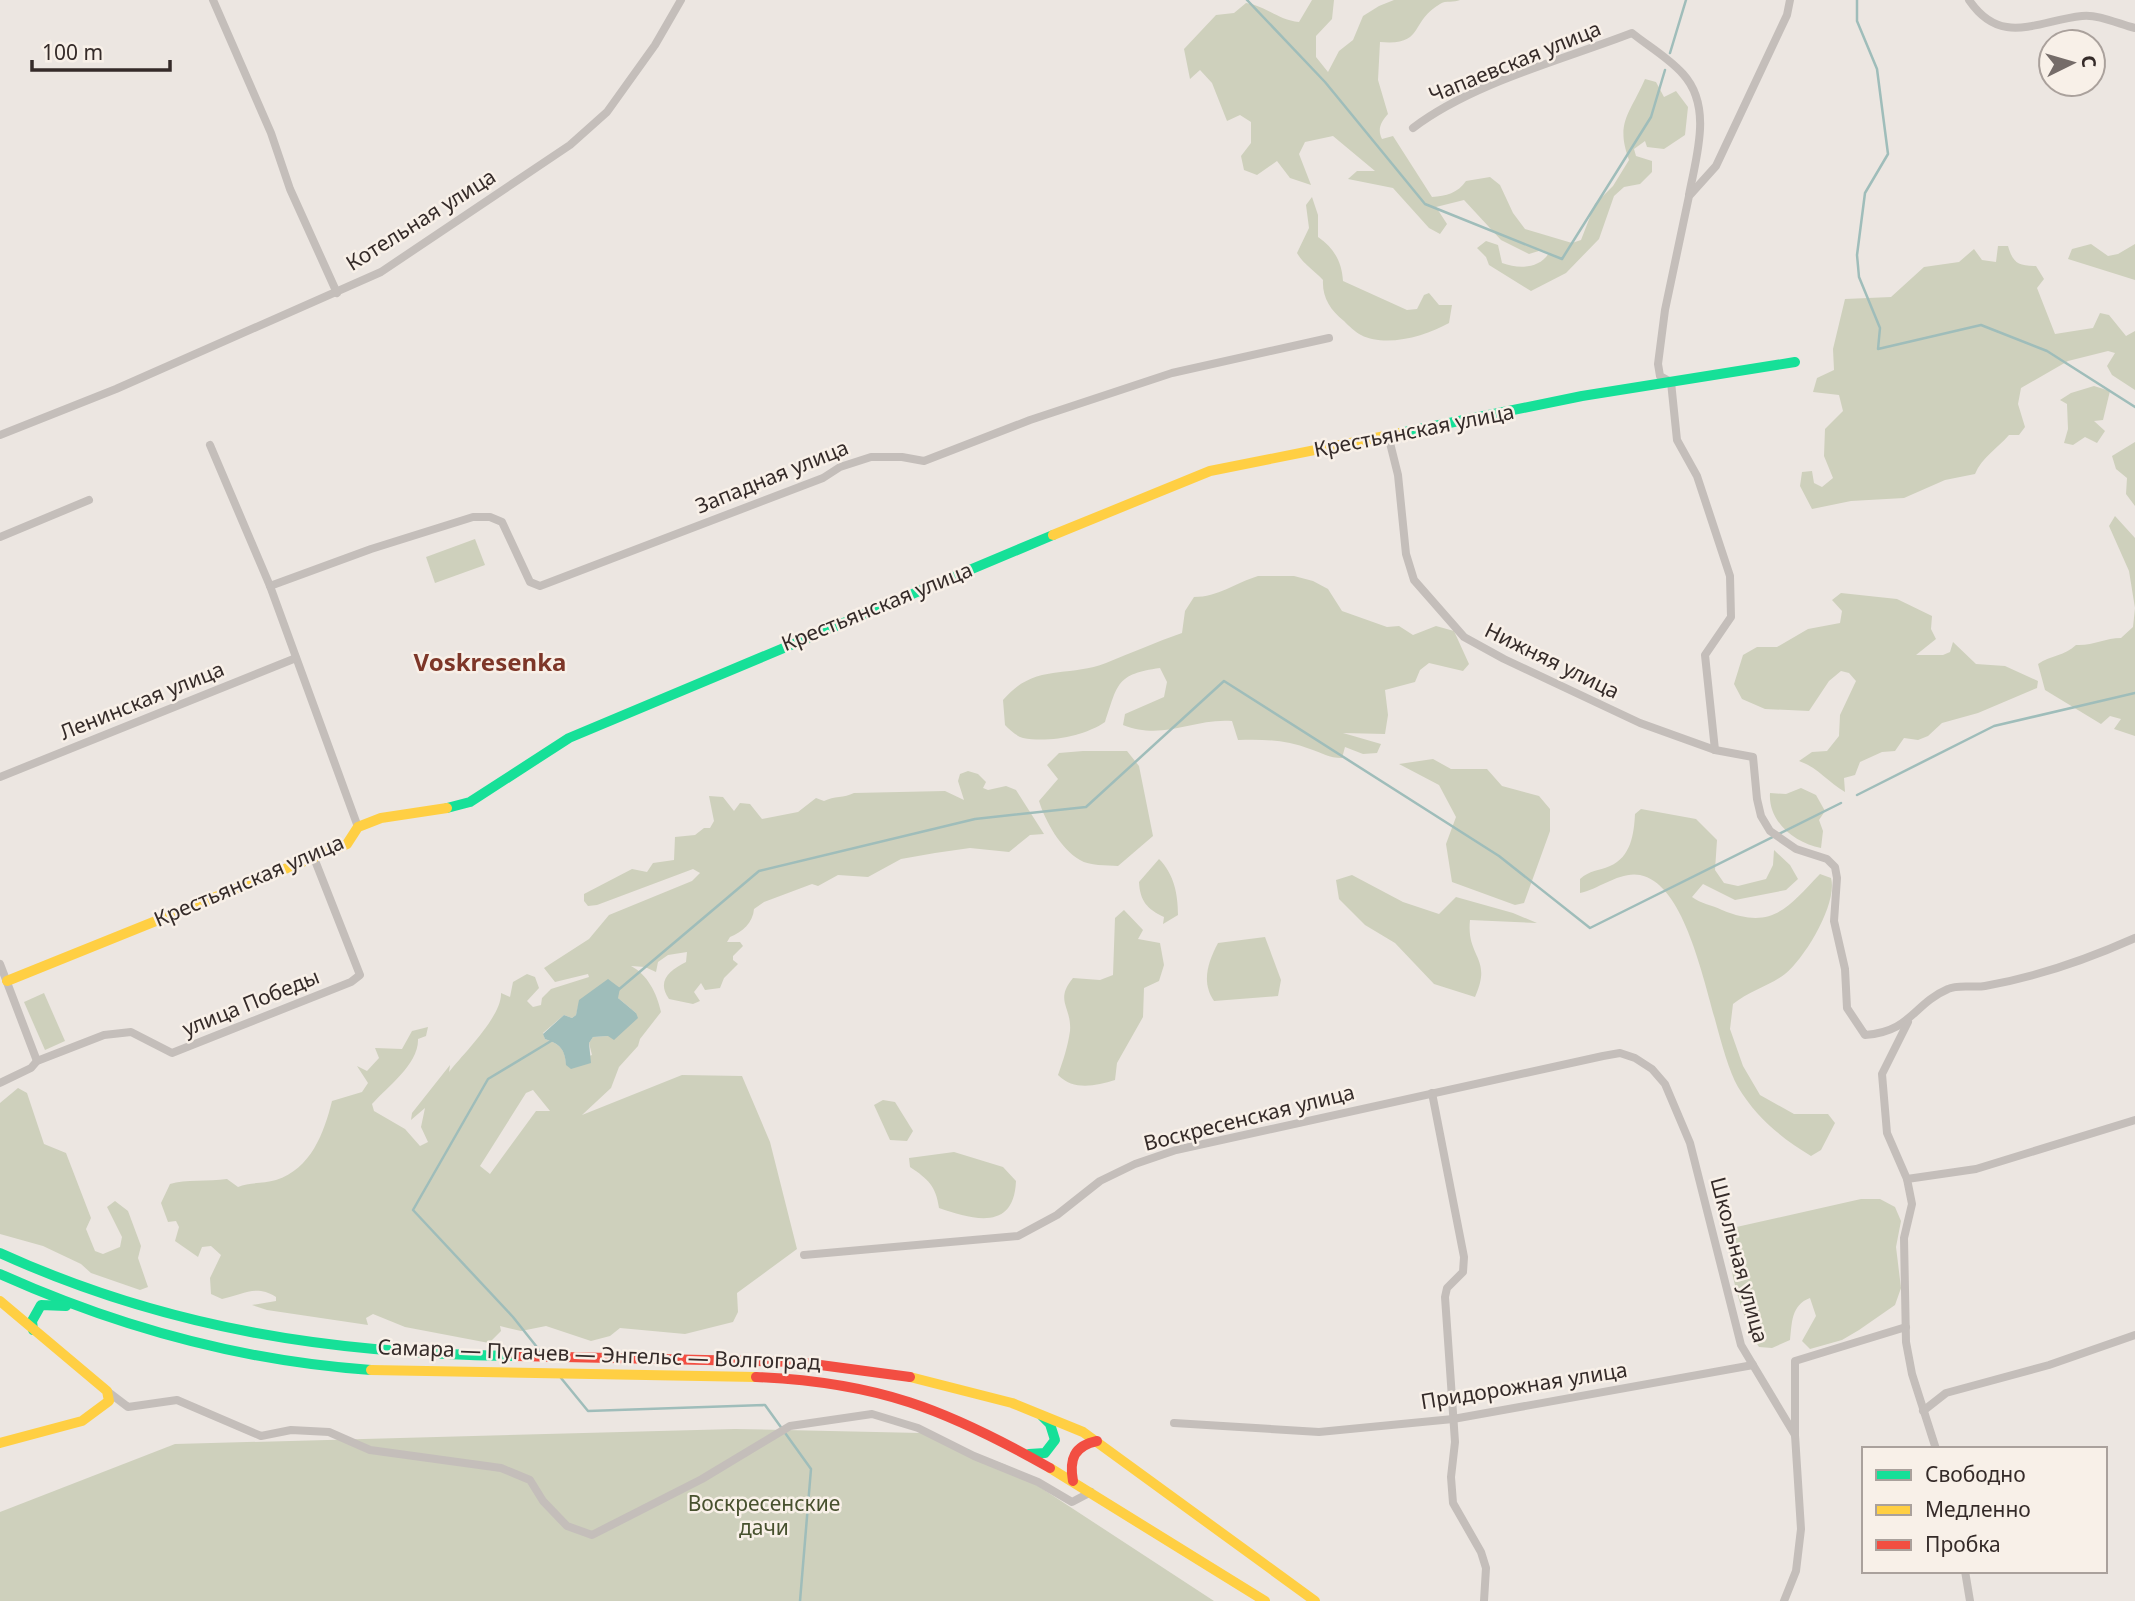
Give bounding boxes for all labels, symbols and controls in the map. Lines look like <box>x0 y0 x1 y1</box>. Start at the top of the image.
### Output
street label: Чапаевская улица <box>1424 14 1605 108</box>
scale bar <box>32 28 170 72</box>
north arrow <box>2037 28 2107 98</box>
text: 100 m <box>42 38 103 66</box>
text: С <box>2075 54 2102 69</box>
street label: Котельная улица <box>340 162 501 276</box>
street label: Крестьянская улица <box>1311 397 1516 463</box>
street label: Западная улица <box>691 433 852 520</box>
street label: Крестьянская улица <box>777 555 976 657</box>
street label: Нижняя улица <box>1480 615 1625 705</box>
district label: Voskresenka <box>414 645 566 678</box>
street label: Ленинская улица <box>55 654 228 746</box>
street label: Крестьянская улица <box>149 827 348 933</box>
street label: улица Победы <box>178 962 323 1042</box>
street label: Воскресенская улица <box>1140 1077 1357 1157</box>
street label: Школьная улица <box>1704 1174 1776 1346</box>
street label: Самара — Пугачев — Энгельс — Волгоград <box>377 1332 821 1376</box>
street label: Придорожная улица <box>1419 1355 1629 1415</box>
legend <box>1862 1447 2107 1573</box>
text: Свободно <box>1925 1460 2026 1488</box>
park label: Воскресенские дачи <box>688 1489 840 1541</box>
text: Медленно <box>1925 1495 2031 1523</box>
text: Пробка <box>1925 1530 2001 1558</box>

